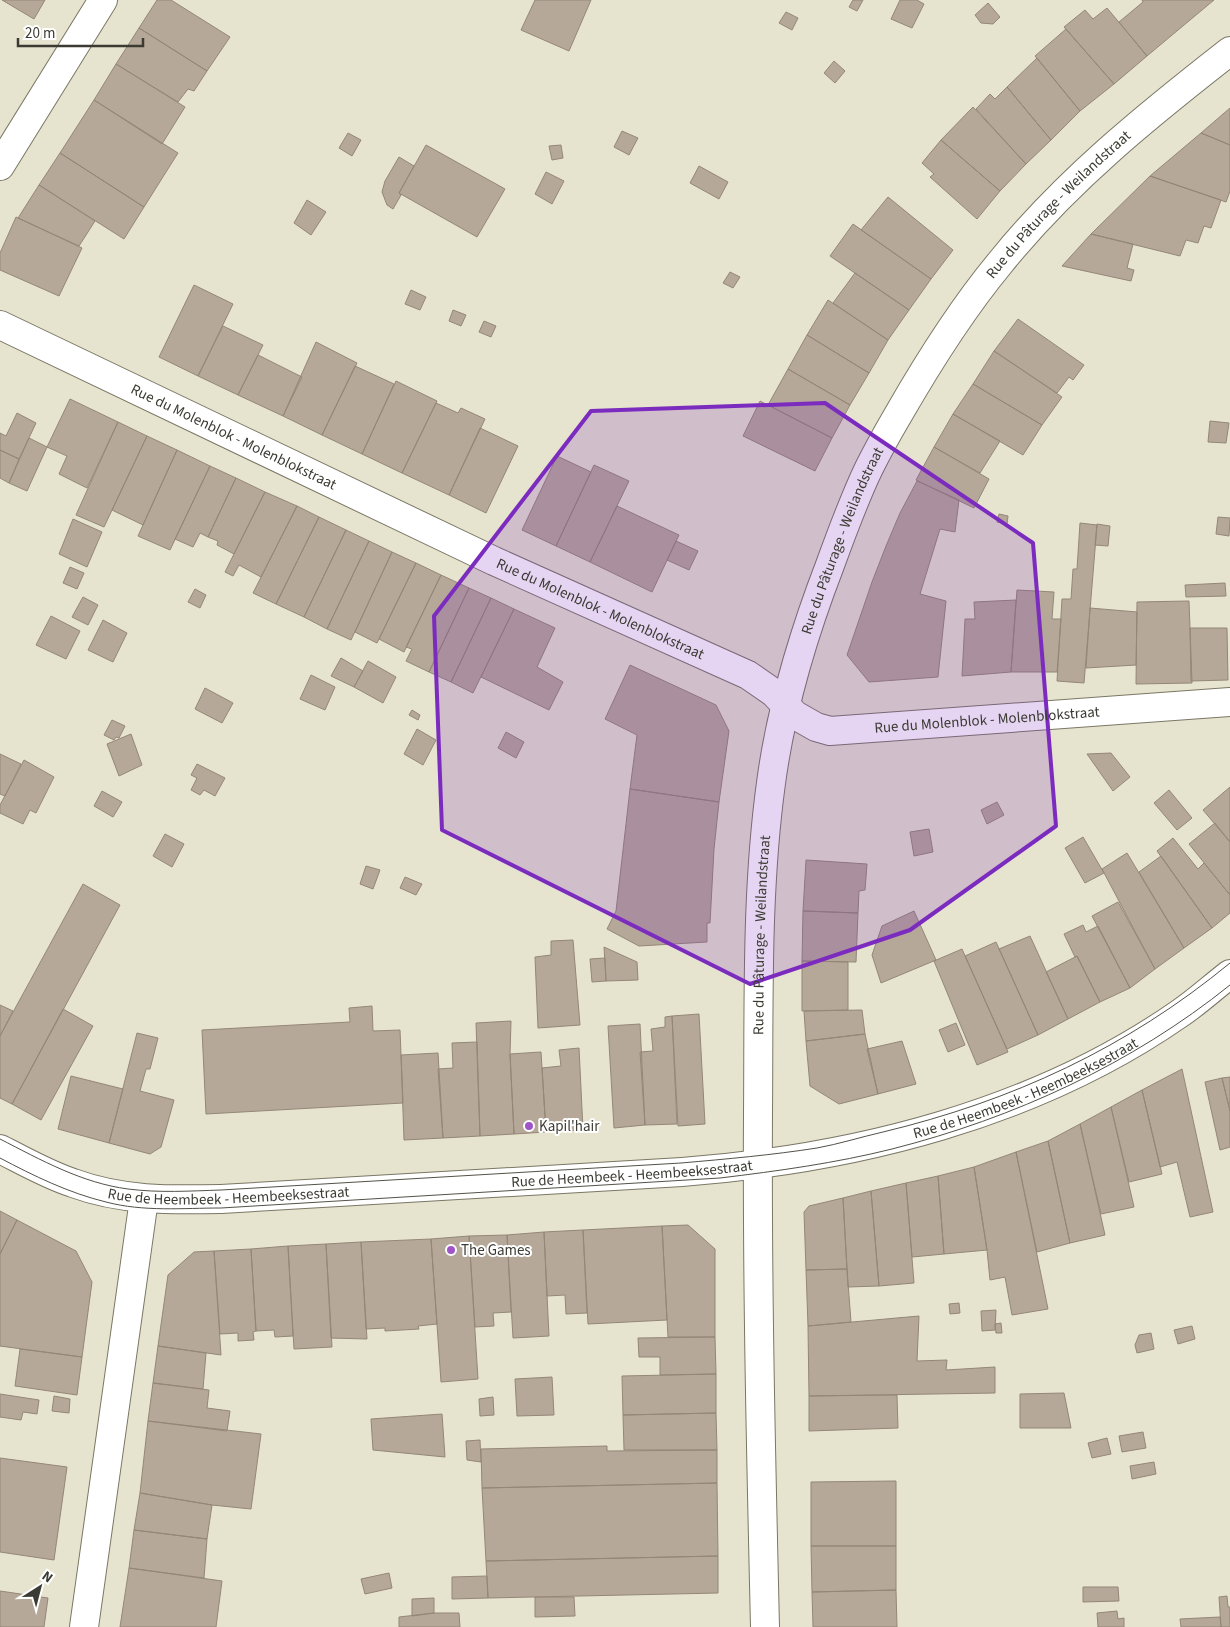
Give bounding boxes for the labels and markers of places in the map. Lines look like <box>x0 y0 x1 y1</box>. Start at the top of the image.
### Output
place label: Kapil'hair <box>539 1116 600 1137</box>
marker: Kapil'hair <box>523 1120 535 1132</box>
place label: The Games <box>461 1240 531 1261</box>
marker: The Games <box>445 1244 457 1256</box>

